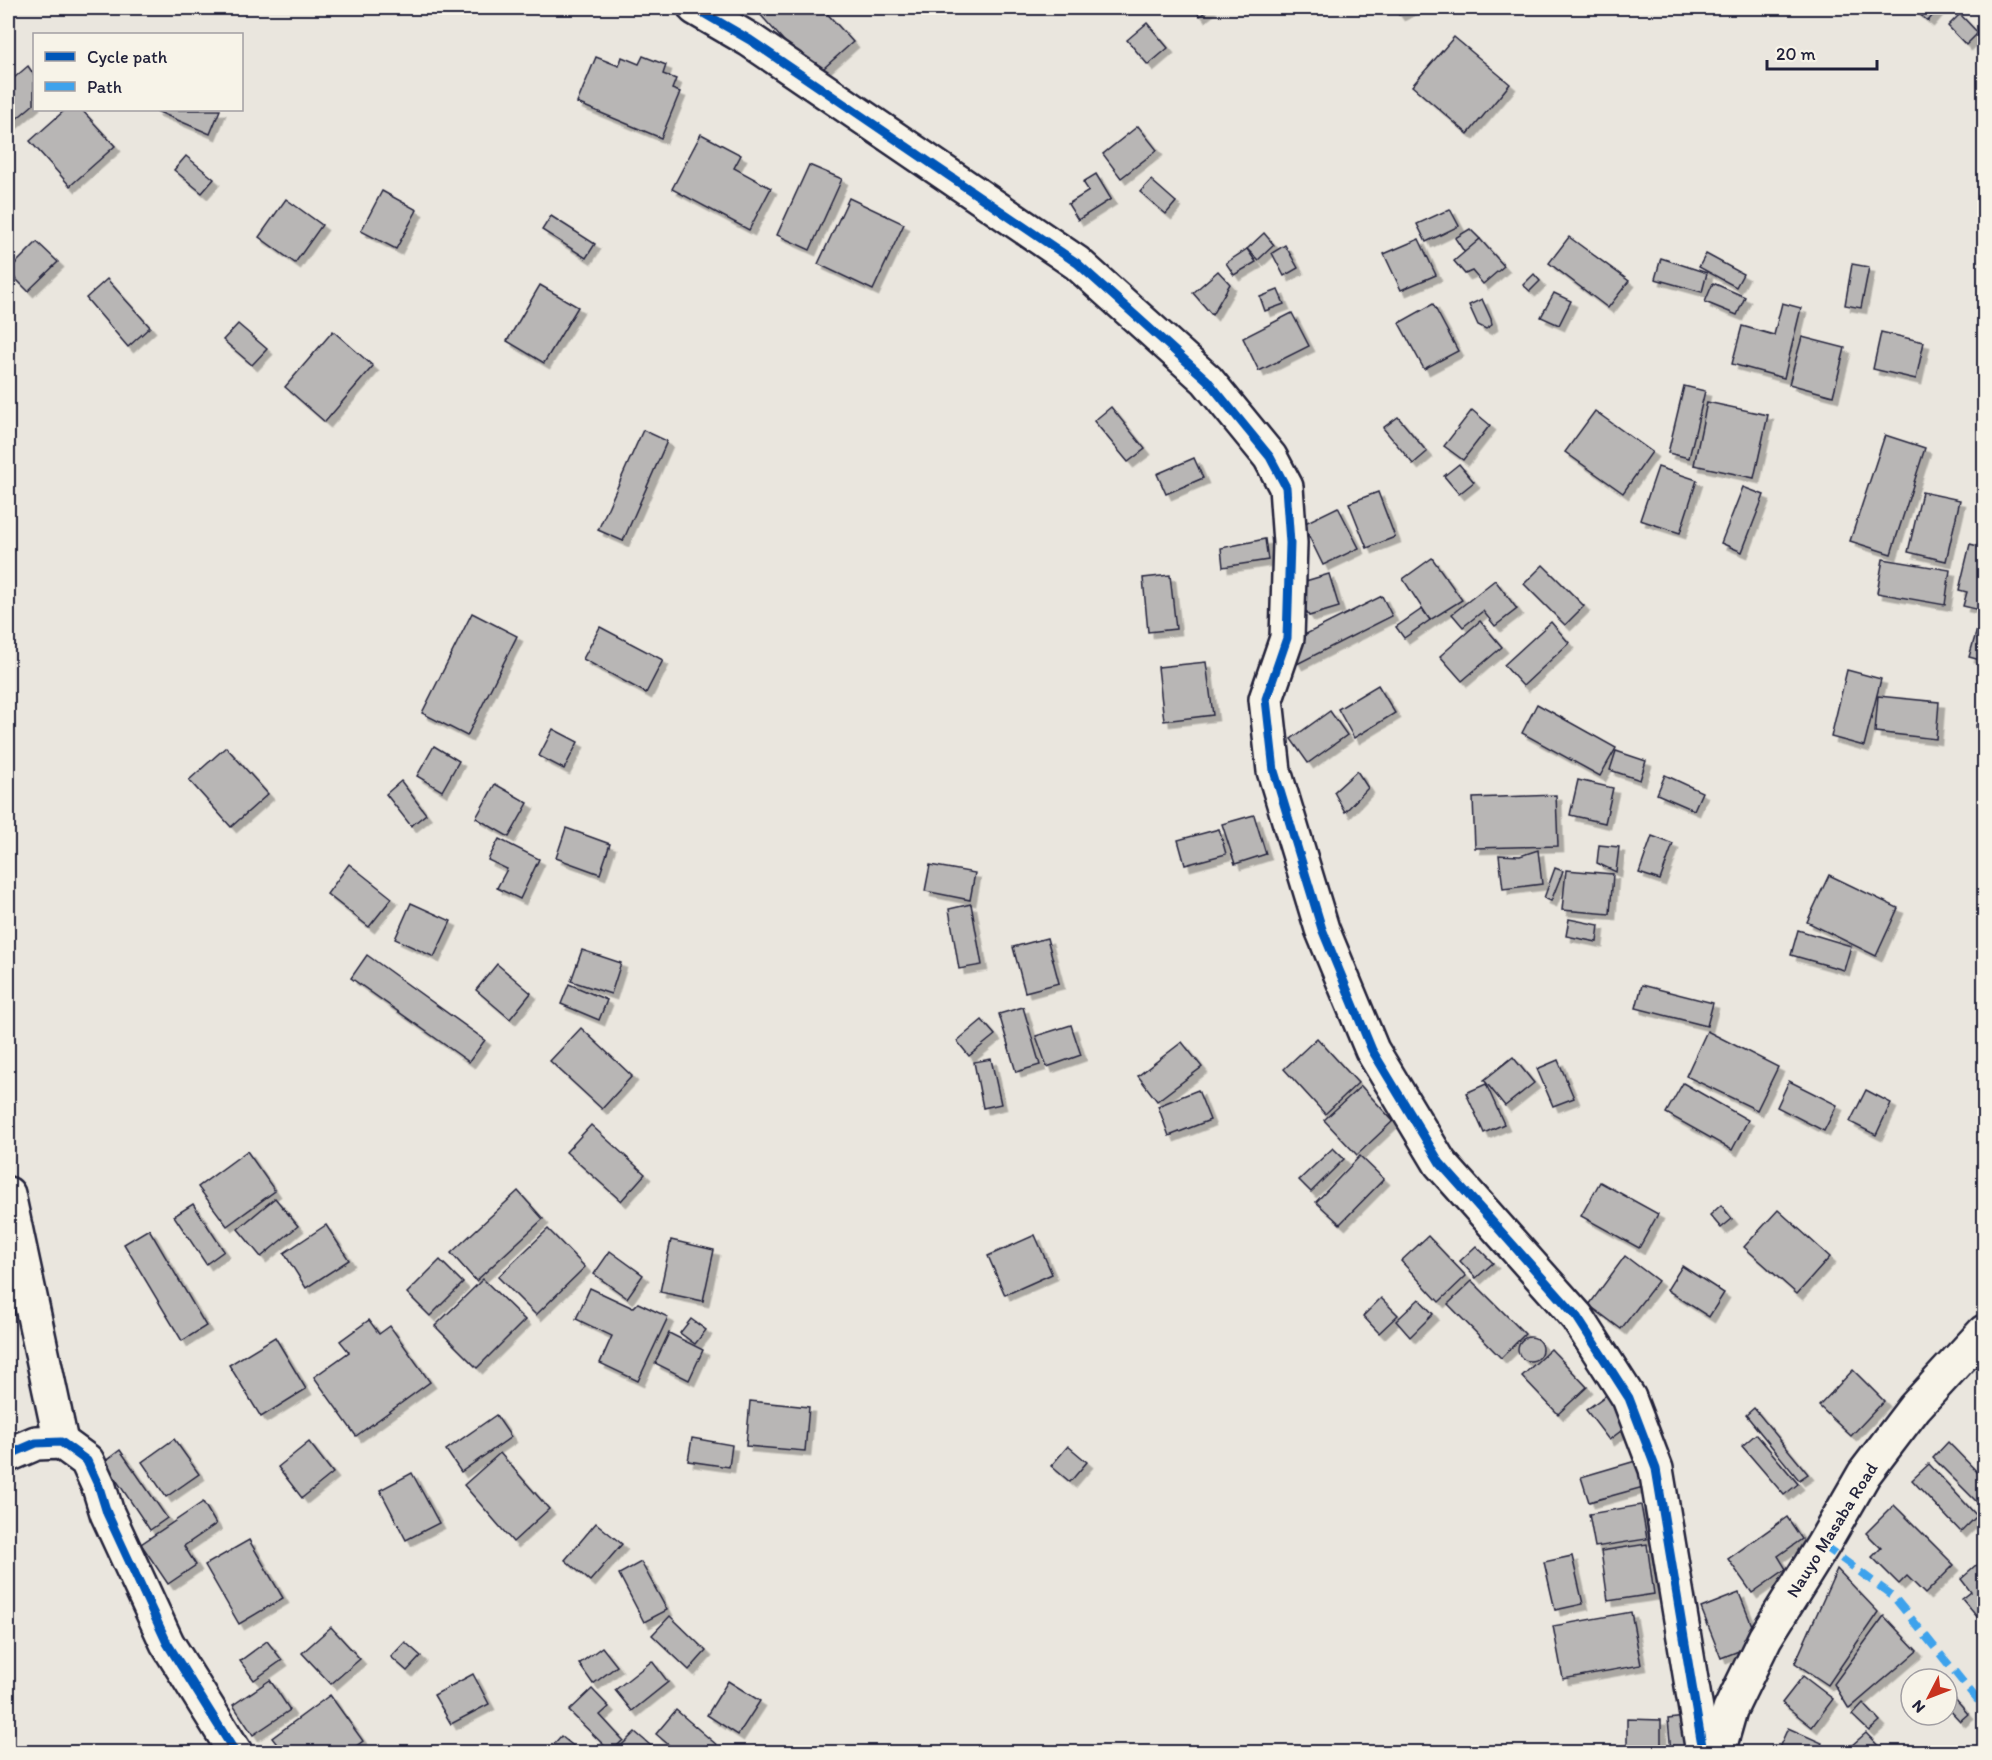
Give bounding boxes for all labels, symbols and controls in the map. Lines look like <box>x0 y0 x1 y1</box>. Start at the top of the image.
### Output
legend <box>33 33 243 111</box>
scale bar <box>1767 33 1876 71</box>
text: 20 m <box>1776 43 1816 65</box>
text: Cycle path <box>87 46 168 68</box>
text: Path <box>87 76 122 98</box>
street label: Nauyo Masaba Road <box>1782 1458 1883 1602</box>
north arrow <box>1899 1667 1959 1727</box>
text: N <box>1908 1696 1929 1717</box>

